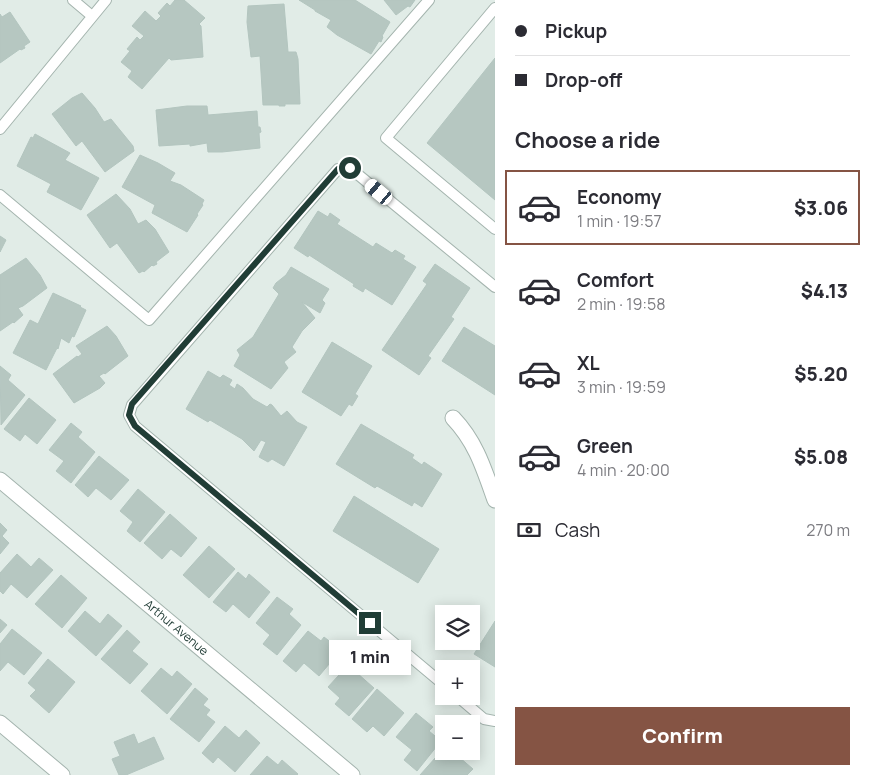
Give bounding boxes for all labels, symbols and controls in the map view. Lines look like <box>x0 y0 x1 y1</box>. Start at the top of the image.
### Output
text: Pickup <box>545 18 607 44</box>
text: Drop-off <box>545 67 622 93</box>
text: Choose a ride <box>515 125 660 155</box>
route start <box>339 157 361 179</box>
car <box>362 177 395 207</box>
text: Economy <box>577 184 661 210</box>
icon: car <box>517 185 562 230</box>
text: $3.06 <box>794 195 848 221</box>
text: 1 min · 19:57 <box>577 210 662 232</box>
text: Comfort <box>577 267 654 293</box>
icon: car <box>517 268 562 313</box>
text: $4.13 <box>801 278 848 304</box>
text: 2 min · 19:58 <box>577 293 666 315</box>
text: XL <box>577 350 600 376</box>
icon: car <box>517 351 562 396</box>
text: $5.20 <box>794 361 848 387</box>
text: 3 min · 19:59 <box>577 376 666 398</box>
text: Green <box>577 433 633 459</box>
icon: car <box>517 434 562 479</box>
text: $5.08 <box>794 444 848 470</box>
text: 4 min · 20:00 <box>577 459 670 481</box>
icon: cash <box>515 516 543 544</box>
text: Cash <box>555 517 600 543</box>
text: 270 m <box>806 519 850 541</box>
street label: Arthur Avenue <box>141 595 212 659</box>
map controls <box>435 605 480 760</box>
button: layers <box>435 605 480 650</box>
route end <box>359 612 381 634</box>
callout: 1 min <box>329 640 411 676</box>
text: 1 min <box>350 646 390 668</box>
button: + <box>435 660 480 705</box>
button: Confirm <box>515 707 850 765</box>
button: − <box>435 715 480 760</box>

